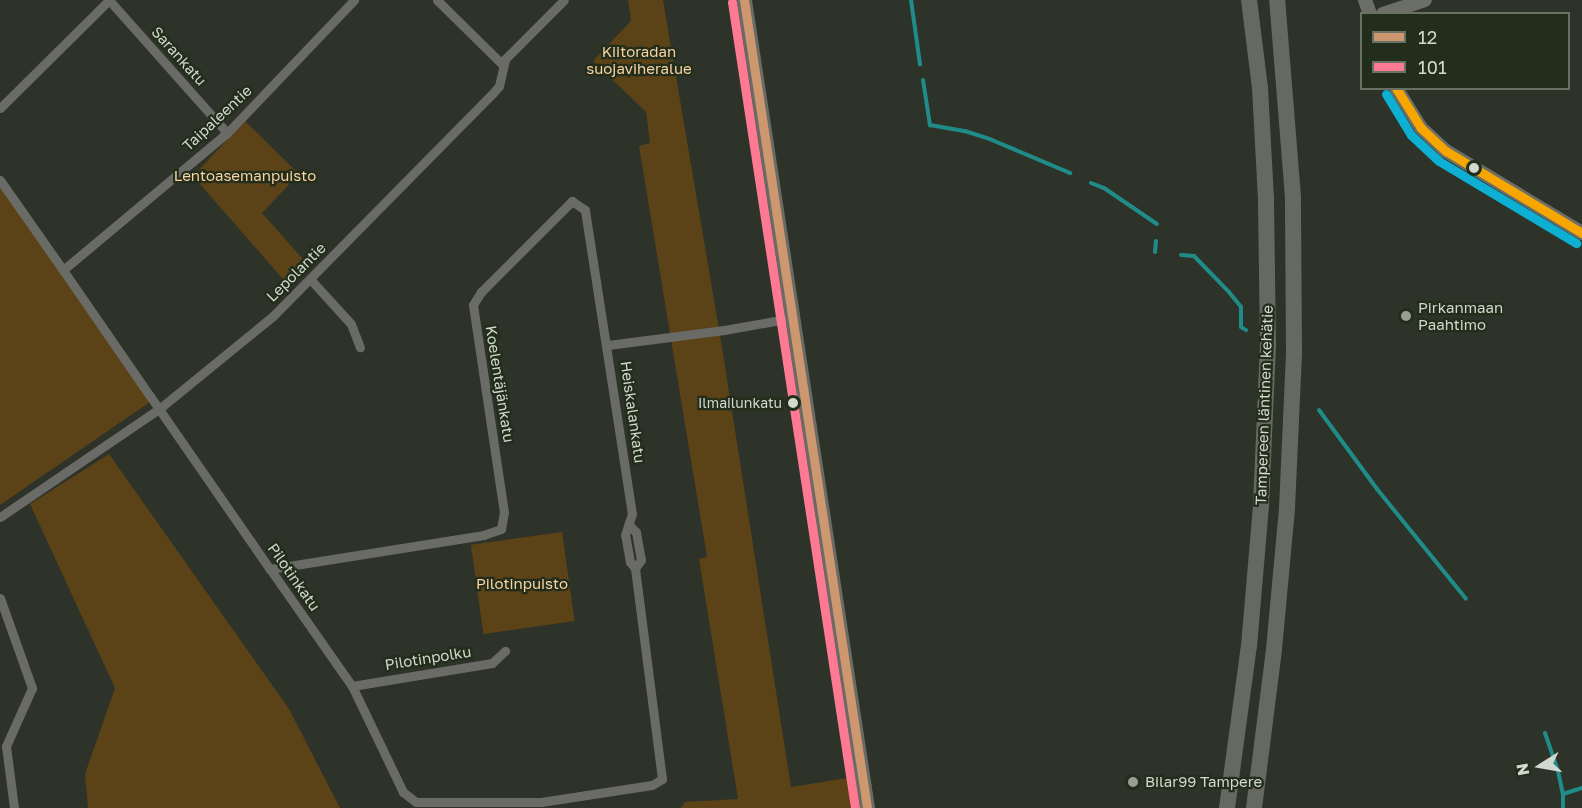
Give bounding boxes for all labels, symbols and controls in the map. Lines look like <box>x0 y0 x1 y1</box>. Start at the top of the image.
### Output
legend <box>1360 12 1570 90</box>
street label: Sarankatu <box>148 23 210 89</box>
text: 12 <box>1418 26 1437 48</box>
park label: Kiitoradan suojaviheralue <box>586 42 692 77</box>
text: 101 <box>1418 56 1447 78</box>
street label: Taipaleentie <box>179 81 255 155</box>
unlabelled marker <box>1468 162 1480 174</box>
park label: Lentoasemanpuisto <box>174 167 316 185</box>
street label: Lepolantie <box>263 239 329 305</box>
place label: Pirkanmaan Paahtimo <box>1418 298 1503 333</box>
street label: Tampereen läntinen kehätie <box>1252 305 1276 505</box>
marker: Pirkanmaan Paahtimo <box>1399 309 1413 323</box>
street label: Koelentäjänkatu <box>482 324 518 444</box>
street label: Heiskalankatu <box>617 360 649 464</box>
place label: Ilmailunkatu <box>698 395 782 411</box>
marker: Ilmailunkatu <box>787 397 799 409</box>
street label: Pilotinkatu <box>264 540 324 614</box>
park label: Pilotinpuisto <box>476 575 568 593</box>
street label: Pilotinpolku <box>383 642 473 674</box>
north arrow <box>1510 736 1570 796</box>
text: N <box>1511 762 1533 777</box>
place label: Bilar99 Tampere <box>1145 773 1262 791</box>
marker: Bilar99 Tampere <box>1126 775 1140 789</box>

